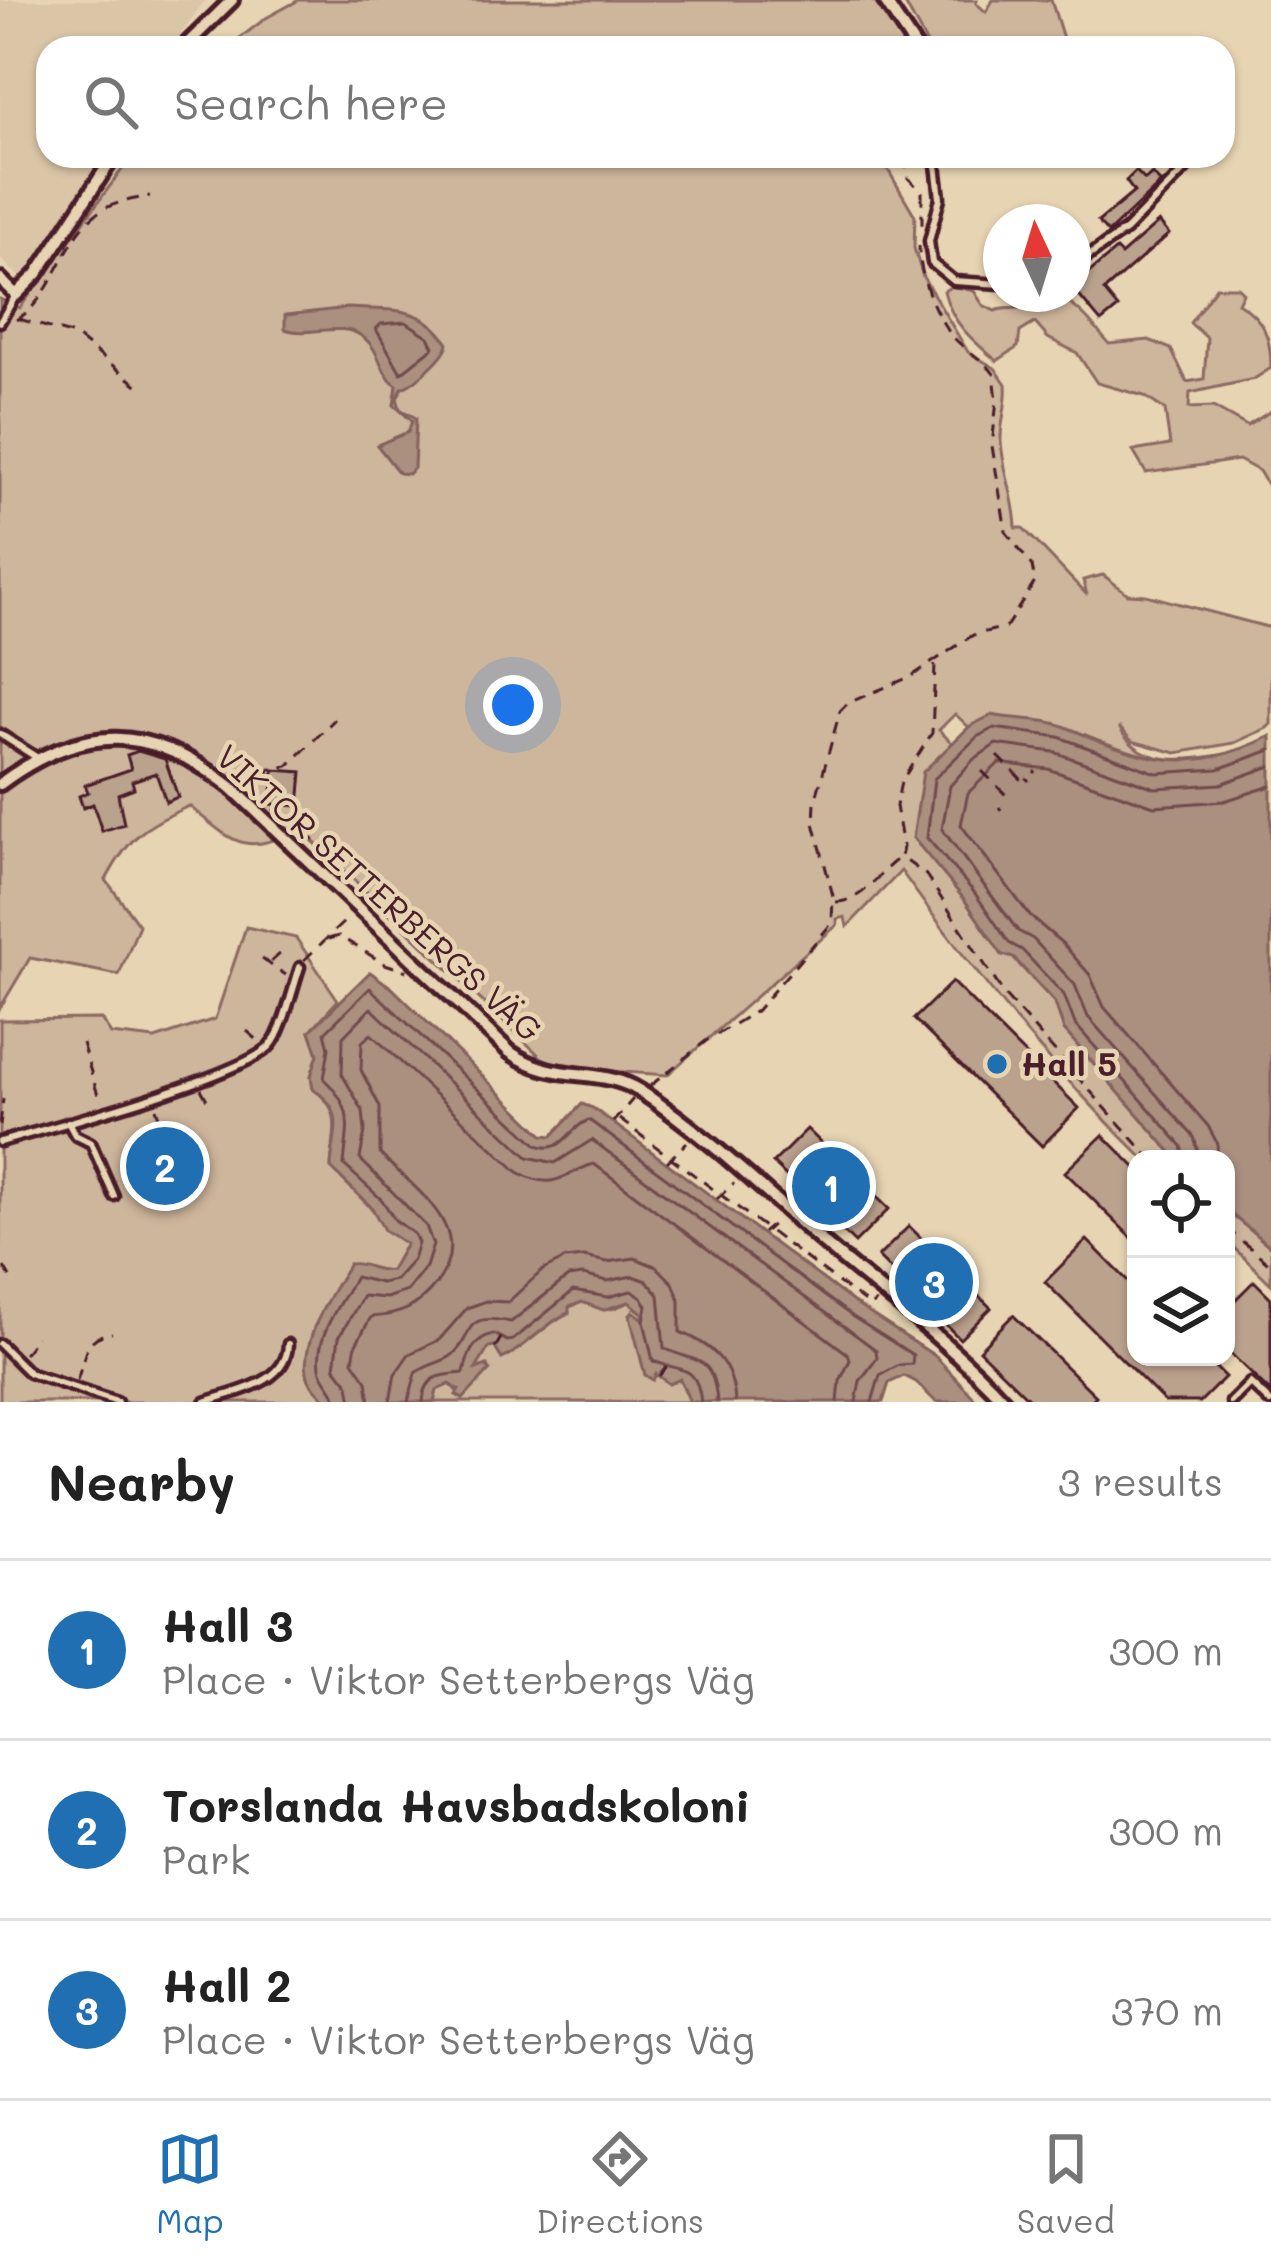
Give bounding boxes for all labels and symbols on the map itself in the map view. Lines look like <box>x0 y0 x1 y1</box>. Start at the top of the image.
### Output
north arrow <box>983 204 1091 312</box>
your location <box>483 675 543 735</box>
street label: VIKTOR SETTERBERGS VÄG <box>208 734 552 1050</box>
place label: Hall 5 <box>1021 1041 1117 1084</box>
marker: Hall 5 <box>984 1051 1010 1077</box>
pin: 2 <box>126 1121 204 1211</box>
pin: 1 <box>792 1141 870 1231</box>
pin: 3 <box>895 1237 973 1327</box>

